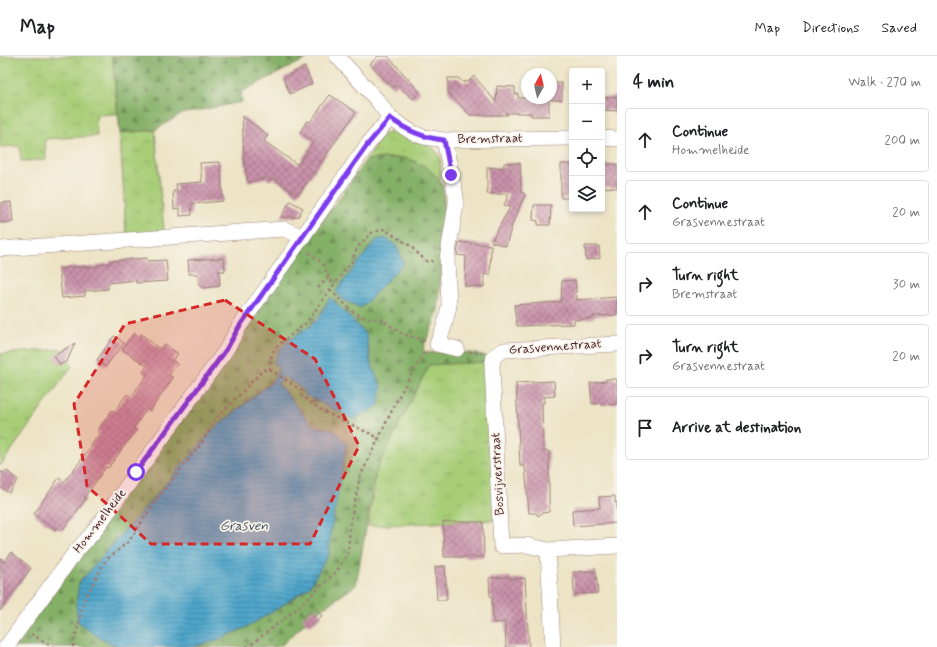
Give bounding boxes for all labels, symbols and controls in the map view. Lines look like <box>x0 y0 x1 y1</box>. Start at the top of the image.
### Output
text: Map <box>20 15 55 40</box>
text: Map <box>754 19 780 37</box>
text: Directions <box>802 19 860 37</box>
text: Saved <box>882 19 917 37</box>
north arrow <box>521 68 557 104</box>
map controls <box>569 68 605 212</box>
button: + <box>569 68 605 104</box>
text: 4 min <box>633 71 674 93</box>
text: Walk · 270 m <box>848 74 921 91</box>
button: − <box>569 104 605 140</box>
text: Continue <box>672 122 728 142</box>
icon: ahead <box>634 129 656 151</box>
street label: Bremstraat <box>457 130 523 148</box>
text: 200 m <box>885 132 920 149</box>
button: locate <box>569 140 605 176</box>
text: Hommelheide <box>672 142 749 159</box>
route end <box>442 166 460 184</box>
button: layers <box>569 176 605 212</box>
text: Continue <box>672 194 728 214</box>
icon: ahead <box>634 201 656 223</box>
text: 20 m <box>892 204 920 221</box>
text: Grasvennestraat <box>672 214 765 231</box>
text: Turn right <box>672 266 739 286</box>
icon: right <box>634 273 656 295</box>
text: 30 m <box>893 276 920 293</box>
text: Bremstraat <box>672 286 737 303</box>
street label: Grasvennestraat <box>508 335 602 359</box>
text: Turn right <box>672 338 739 358</box>
icon: right <box>634 345 656 367</box>
text: 20 m <box>892 348 920 365</box>
text: Grasvennestraat <box>672 358 765 375</box>
icon: arrive <box>634 417 656 439</box>
text: Arrive at destination <box>672 418 801 438</box>
street label: Bosvijverstraat <box>487 432 509 516</box>
route start <box>127 463 145 481</box>
street label: Hommelheide <box>69 485 131 557</box>
water label: Grasven <box>220 517 268 535</box>

